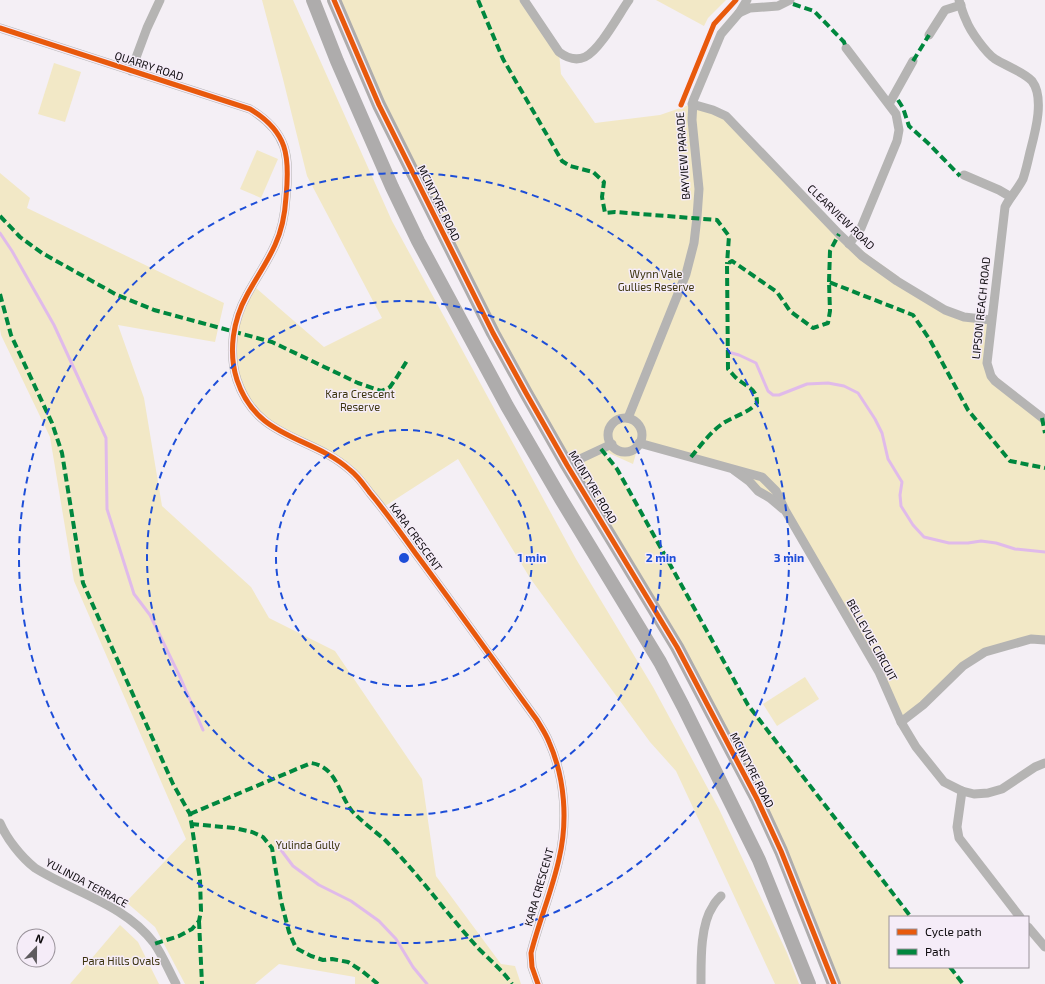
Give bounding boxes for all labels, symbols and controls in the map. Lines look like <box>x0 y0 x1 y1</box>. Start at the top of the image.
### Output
street label: QUARRY ROAD <box>113 48 185 84</box>
street label: BAYVIEW PARADE <box>673 112 692 200</box>
street label: MCINTYRE ROAD <box>415 163 463 243</box>
street label: CLEARVIEW ROAD <box>805 181 878 252</box>
street label: LIPSON REACH ROAD <box>969 256 992 360</box>
park label: Wynn Vale Gullies Reserve <box>618 267 694 293</box>
park label: Kara Crescent Reserve <box>325 387 395 413</box>
street label: MCINTYRE ROAD <box>567 448 620 526</box>
street label: KARA CRESCENT <box>387 500 446 574</box>
text: 1 min <box>518 550 546 564</box>
text: 2 min <box>646 550 676 564</box>
text: 3 min <box>774 550 804 564</box>
centre of rings <box>397 551 411 565</box>
street label: BELLEVUE CIRCUIT <box>844 596 901 684</box>
street label: MCINTYRE ROAD <box>728 730 777 810</box>
park label: Yulinda Gully <box>276 838 340 851</box>
street label: KARA CRESCENT <box>521 845 556 928</box>
street label: YULINDA TERRACE <box>44 855 131 910</box>
legend <box>889 916 1029 968</box>
text: Cycle path <box>925 924 982 938</box>
north arrow <box>16 928 56 968</box>
text: N <box>34 931 46 946</box>
text: Path <box>925 944 950 958</box>
park label: Para Hills Ovals <box>82 954 160 967</box>

